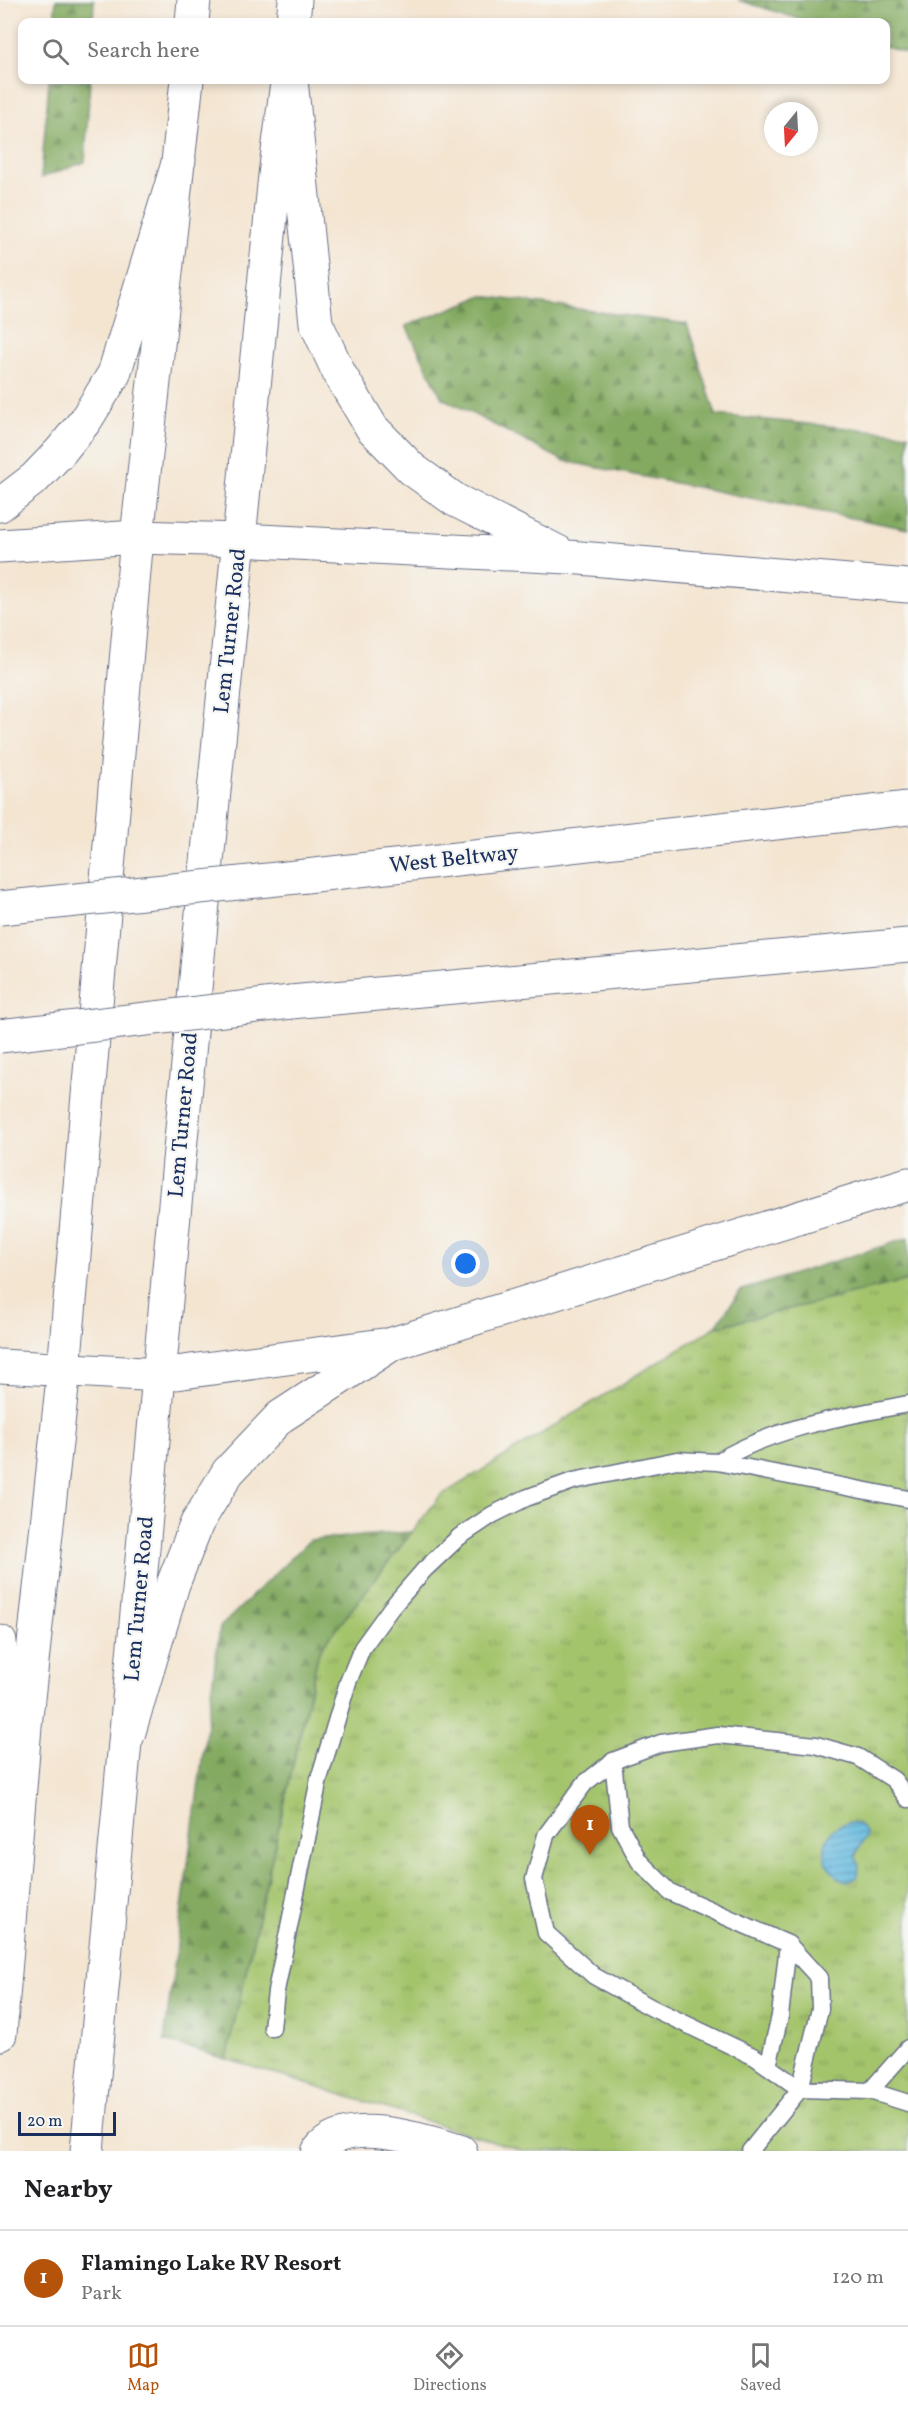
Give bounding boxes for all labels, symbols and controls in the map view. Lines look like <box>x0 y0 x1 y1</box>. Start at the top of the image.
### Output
search box <box>18 18 890 84</box>
icon: search <box>39 35 72 68</box>
text: Search here <box>87 36 200 67</box>
north arrow <box>764 102 818 156</box>
street label: Lem Turner Road <box>207 547 255 715</box>
street label: West Beltway <box>388 838 520 882</box>
street label: Lem Turner Road <box>161 1031 207 1199</box>
your location <box>451 1249 480 1278</box>
street label: Lem Turner Road <box>117 1515 163 1683</box>
pin: 1 <box>570 1806 610 1855</box>
scale bar <box>18 2109 116 2136</box>
text: 20 m <box>27 2111 62 2133</box>
text: Nearby <box>24 2172 113 2208</box>
text: Flamingo Lake RV Resort <box>81 2249 341 2280</box>
text: 1 <box>39 2264 48 2292</box>
text: 120 m <box>832 2264 884 2292</box>
text: Park <box>81 2280 122 2308</box>
tab: Map <box>127 2339 160 2397</box>
tab: Directions <box>413 2339 487 2397</box>
tab: Saved <box>740 2339 781 2397</box>

